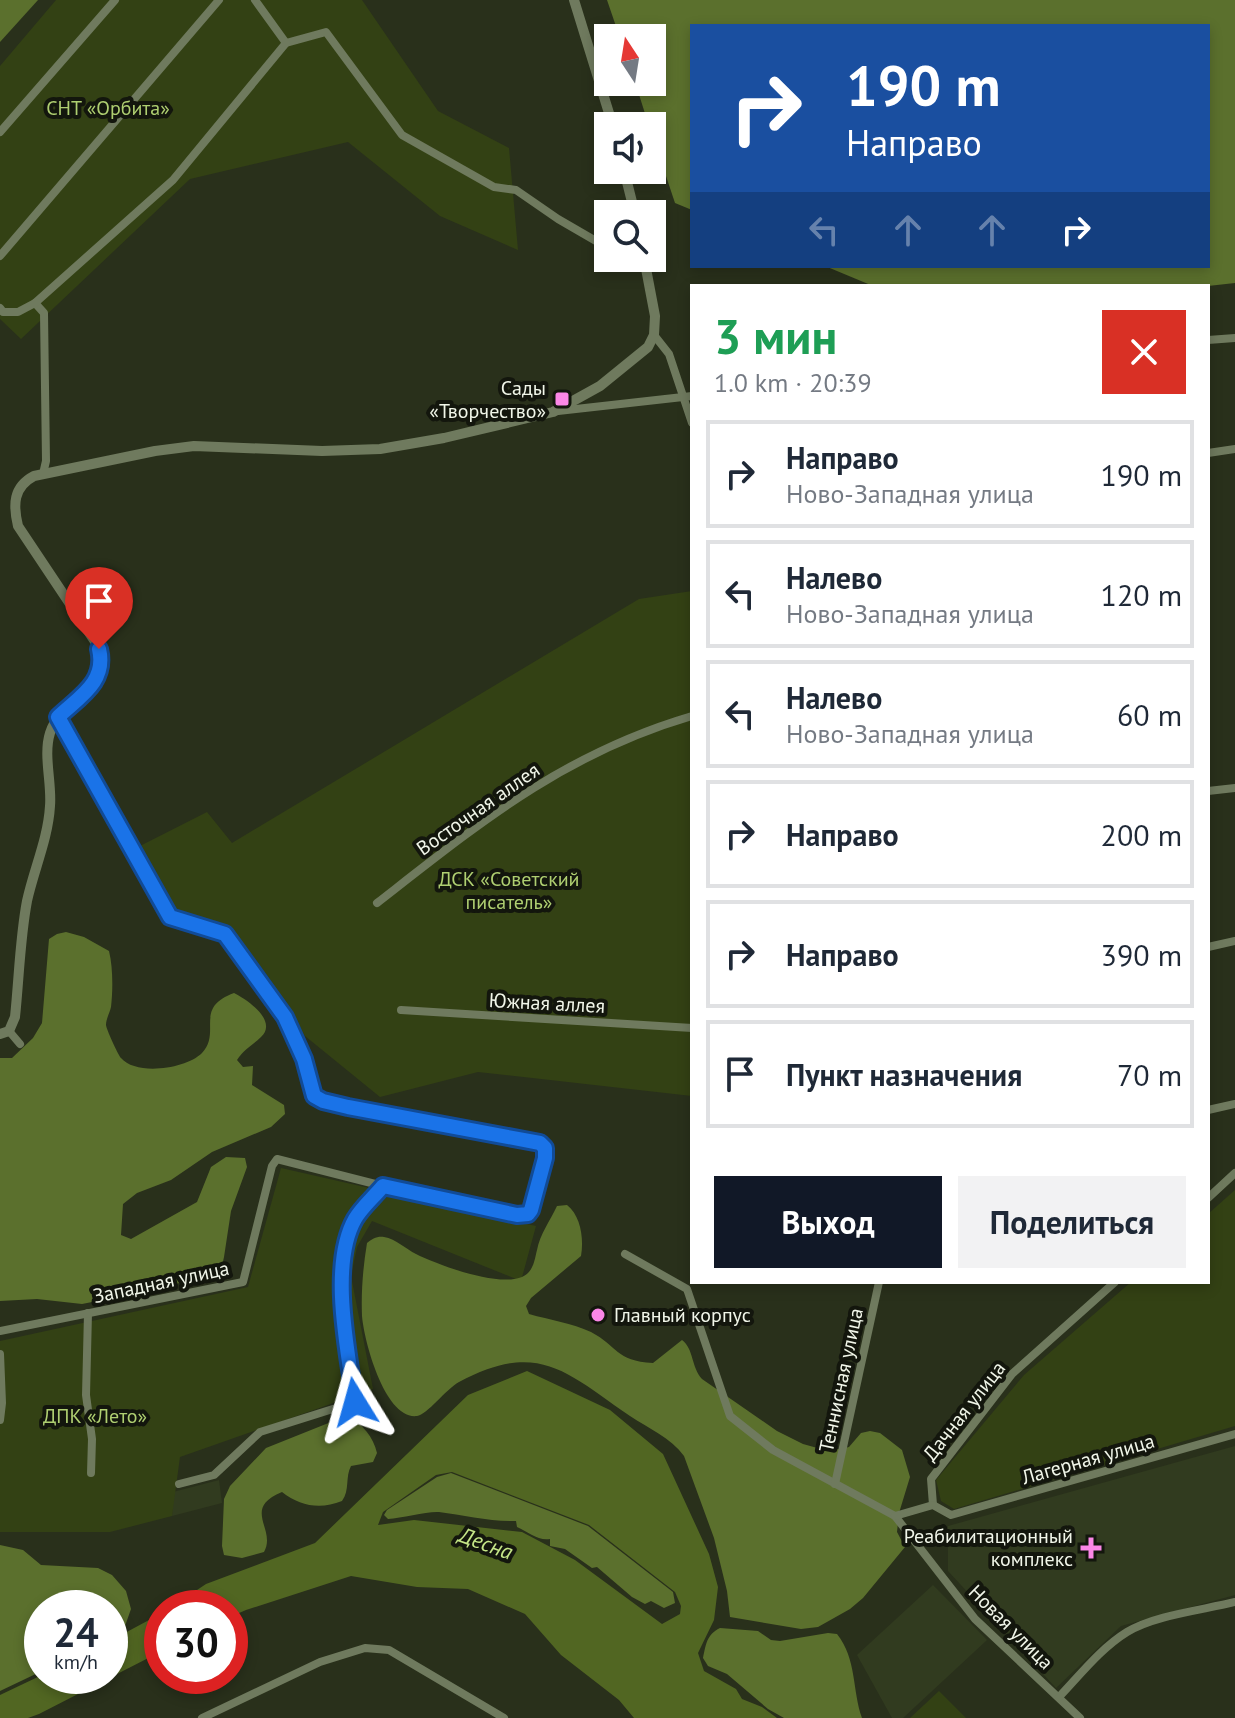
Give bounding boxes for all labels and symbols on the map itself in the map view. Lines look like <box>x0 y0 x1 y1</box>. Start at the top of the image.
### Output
north arrow <box>594 24 666 96</box>
park label: СНТ «Орбита» <box>46 95 170 121</box>
place label: Сады «Творчество» <box>429 375 546 424</box>
marker: Сады «Творчество» <box>553 390 571 408</box>
pin <box>65 567 133 649</box>
street label: Восточная аллея <box>411 757 545 861</box>
park label: ДСК «Советский писатель» <box>438 866 580 915</box>
street label: Южная аллея <box>488 987 606 1019</box>
street label: Западная улица <box>90 1255 232 1309</box>
place label: Главный корпус <box>614 1302 751 1328</box>
marker: Главный корпус <box>589 1306 607 1324</box>
street label: Теннисная улица <box>813 1306 869 1454</box>
street label: Дачная улица <box>917 1356 1011 1466</box>
position arrow <box>313 1360 397 1444</box>
park label: ДПК «Лето» <box>43 1403 147 1429</box>
street label: Лагерная улица <box>1018 1428 1157 1491</box>
water label: Десна <box>453 1520 517 1566</box>
place label: Реабилитационный комплекс <box>904 1523 1073 1572</box>
marker: Реабилитационный комплекс <box>1080 1537 1102 1559</box>
street label: Новая улица <box>963 1579 1059 1675</box>
speed limit sign: 30 <box>144 1590 248 1694</box>

